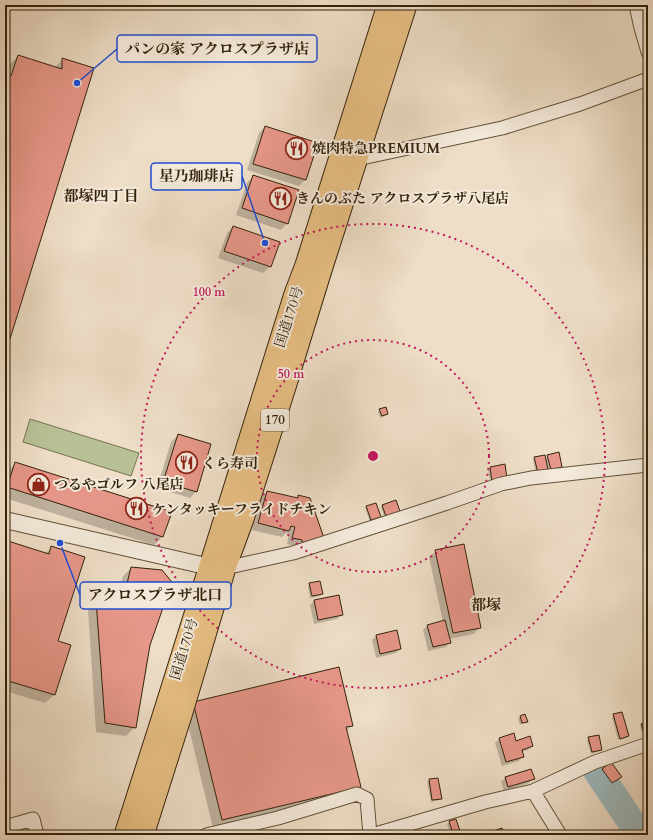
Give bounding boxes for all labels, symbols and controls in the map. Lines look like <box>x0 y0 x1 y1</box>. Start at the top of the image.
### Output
callout: パンの家 アクロスプラザ店 <box>117 35 317 62</box>
text: パンの家 アクロスプラザ店 <box>125 39 309 59</box>
restaurant icon: 焼肉特急PREMIUM <box>284 135 310 161</box>
place label: 焼肉特急PREMIUM <box>312 139 441 158</box>
callout: 星乃珈琲店 <box>151 163 242 190</box>
text: 星乃珈琲店 <box>158 166 234 186</box>
restaurant icon: きんのぶた アクロスプラザ八尾店 <box>268 185 294 211</box>
district label: 都塚四丁目 <box>63 186 139 206</box>
place label: きんのぶた アクロスプラザ八尾店 <box>296 189 509 208</box>
text: 100 m <box>193 284 226 300</box>
street label: 国道170号 <box>270 284 308 350</box>
text: 50 m <box>278 366 305 382</box>
road number: 170 <box>261 409 289 431</box>
centre of rings <box>366 449 380 463</box>
restaurant icon: くら寿司 <box>174 450 200 476</box>
place label: くら寿司 <box>202 454 258 473</box>
shop icon: つるやゴルフ 八尾店 <box>25 471 51 497</box>
place label: つるやゴルフ 八尾店 <box>54 475 184 494</box>
restaurant icon: ケンタッキーフライドチキン <box>124 496 150 522</box>
place label: ケンタッキーフライドチキン <box>152 500 331 519</box>
callout: アクロスプラザ北口 <box>80 582 231 609</box>
text: アクロスプラザ北口 <box>88 585 222 605</box>
district label: 都塚 <box>471 595 501 615</box>
street label: 国道170号 <box>166 616 202 682</box>

